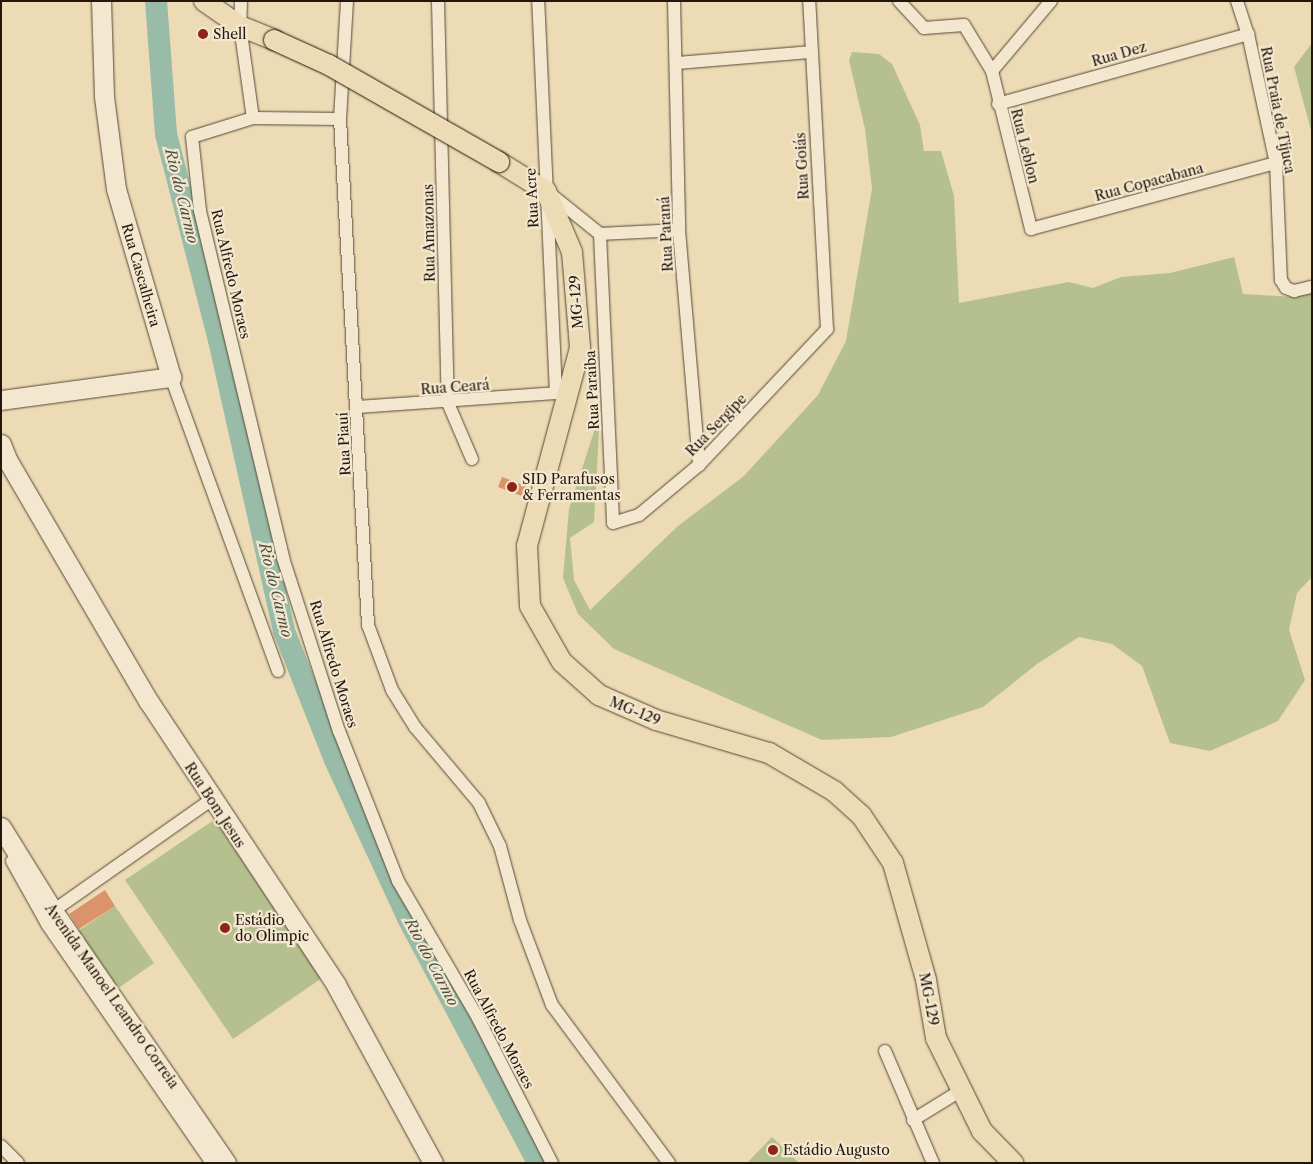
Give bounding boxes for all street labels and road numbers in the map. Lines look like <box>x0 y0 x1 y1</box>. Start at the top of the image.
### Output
street label: Rua Dez <box>1090 38 1148 70</box>
street label: Rua Praia de Tijuca <box>1257 45 1299 175</box>
street label: Rua Leblon <box>1008 107 1042 185</box>
street label: Rua Goiás <box>792 132 812 200</box>
street label: Rua Copacabana <box>1093 159 1205 205</box>
street label: Rua Acre <box>522 167 542 229</box>
street label: Rua Amazonas <box>420 183 438 283</box>
street label: Rua Paraná <box>656 196 676 272</box>
street label: Rua Alfredo Moraes <box>208 207 254 341</box>
street label: Rua Cascalheira <box>118 221 164 329</box>
street label: MG-129 <box>566 275 586 329</box>
street label: Rua Paraíba <box>582 350 602 430</box>
street label: Rua Ceará <box>420 376 490 398</box>
street label: Rua Sergipe <box>682 390 750 460</box>
street label: Rua Piauí <box>334 412 354 476</box>
street label: Rua Alfredo Moraes <box>306 598 362 730</box>
street label: MG-129 <box>607 693 663 729</box>
street label: Rua Bom Jesus <box>181 759 249 851</box>
street label: Avenida Manoel Leandro Correia <box>41 900 183 1092</box>
street label: Rua Alfredo Moraes <box>460 966 538 1092</box>
street label: MG-129 <box>916 971 942 1027</box>

